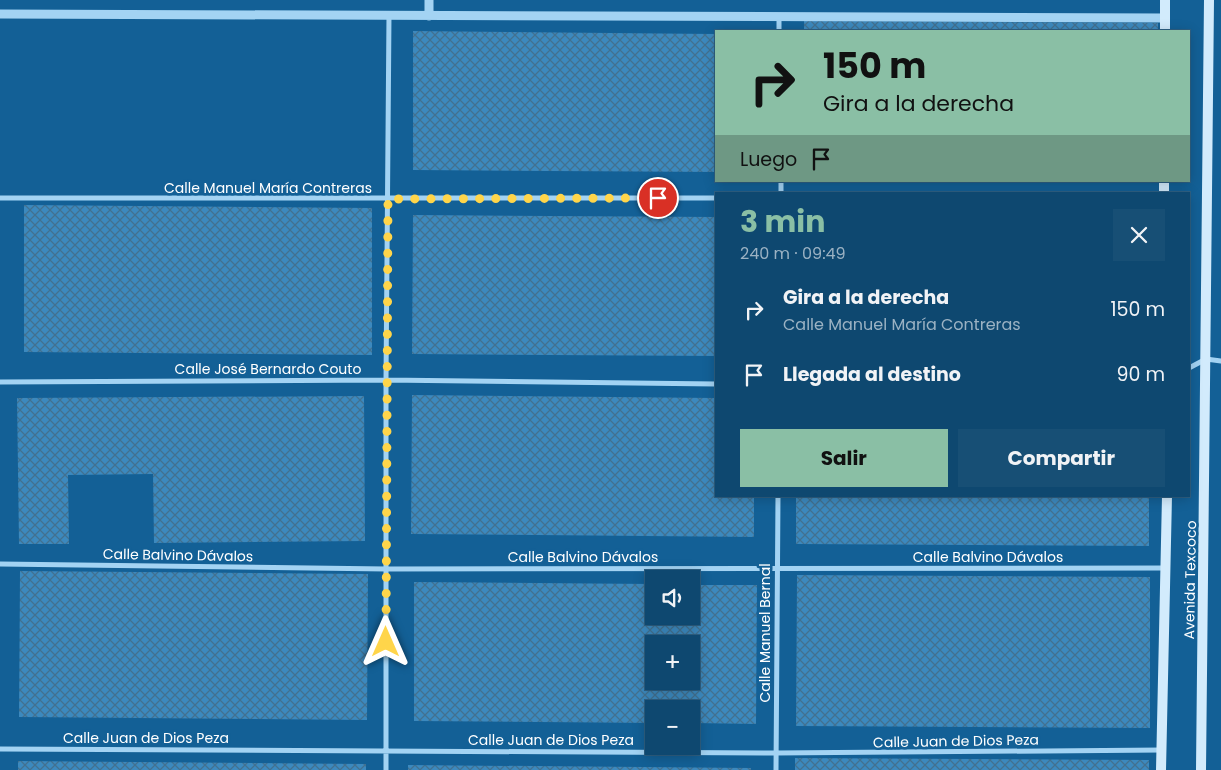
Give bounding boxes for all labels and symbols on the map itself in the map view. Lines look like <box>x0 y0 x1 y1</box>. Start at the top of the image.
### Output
pin <box>637 177 679 219</box>
street label: Calle Manuel María Contreras <box>164 178 372 198</box>
street label: Calle José Bernardo Couto <box>175 359 361 379</box>
street label: Avenida Texcoco <box>1179 520 1201 640</box>
street label: Calle Balvino Dávalos <box>103 544 253 566</box>
street label: Calle Balvino Dávalos <box>508 547 658 567</box>
street label: Calle Balvino Dávalos <box>913 547 1063 567</box>
street label: Calle Manuel Bernal <box>755 563 775 703</box>
position arrow <box>359 615 411 667</box>
street label: Calle Juan de Dios Peza <box>63 728 229 748</box>
street label: Calle Juan de Dios Peza <box>468 730 634 750</box>
street label: Calle Juan de Dios Peza <box>873 730 1039 752</box>

